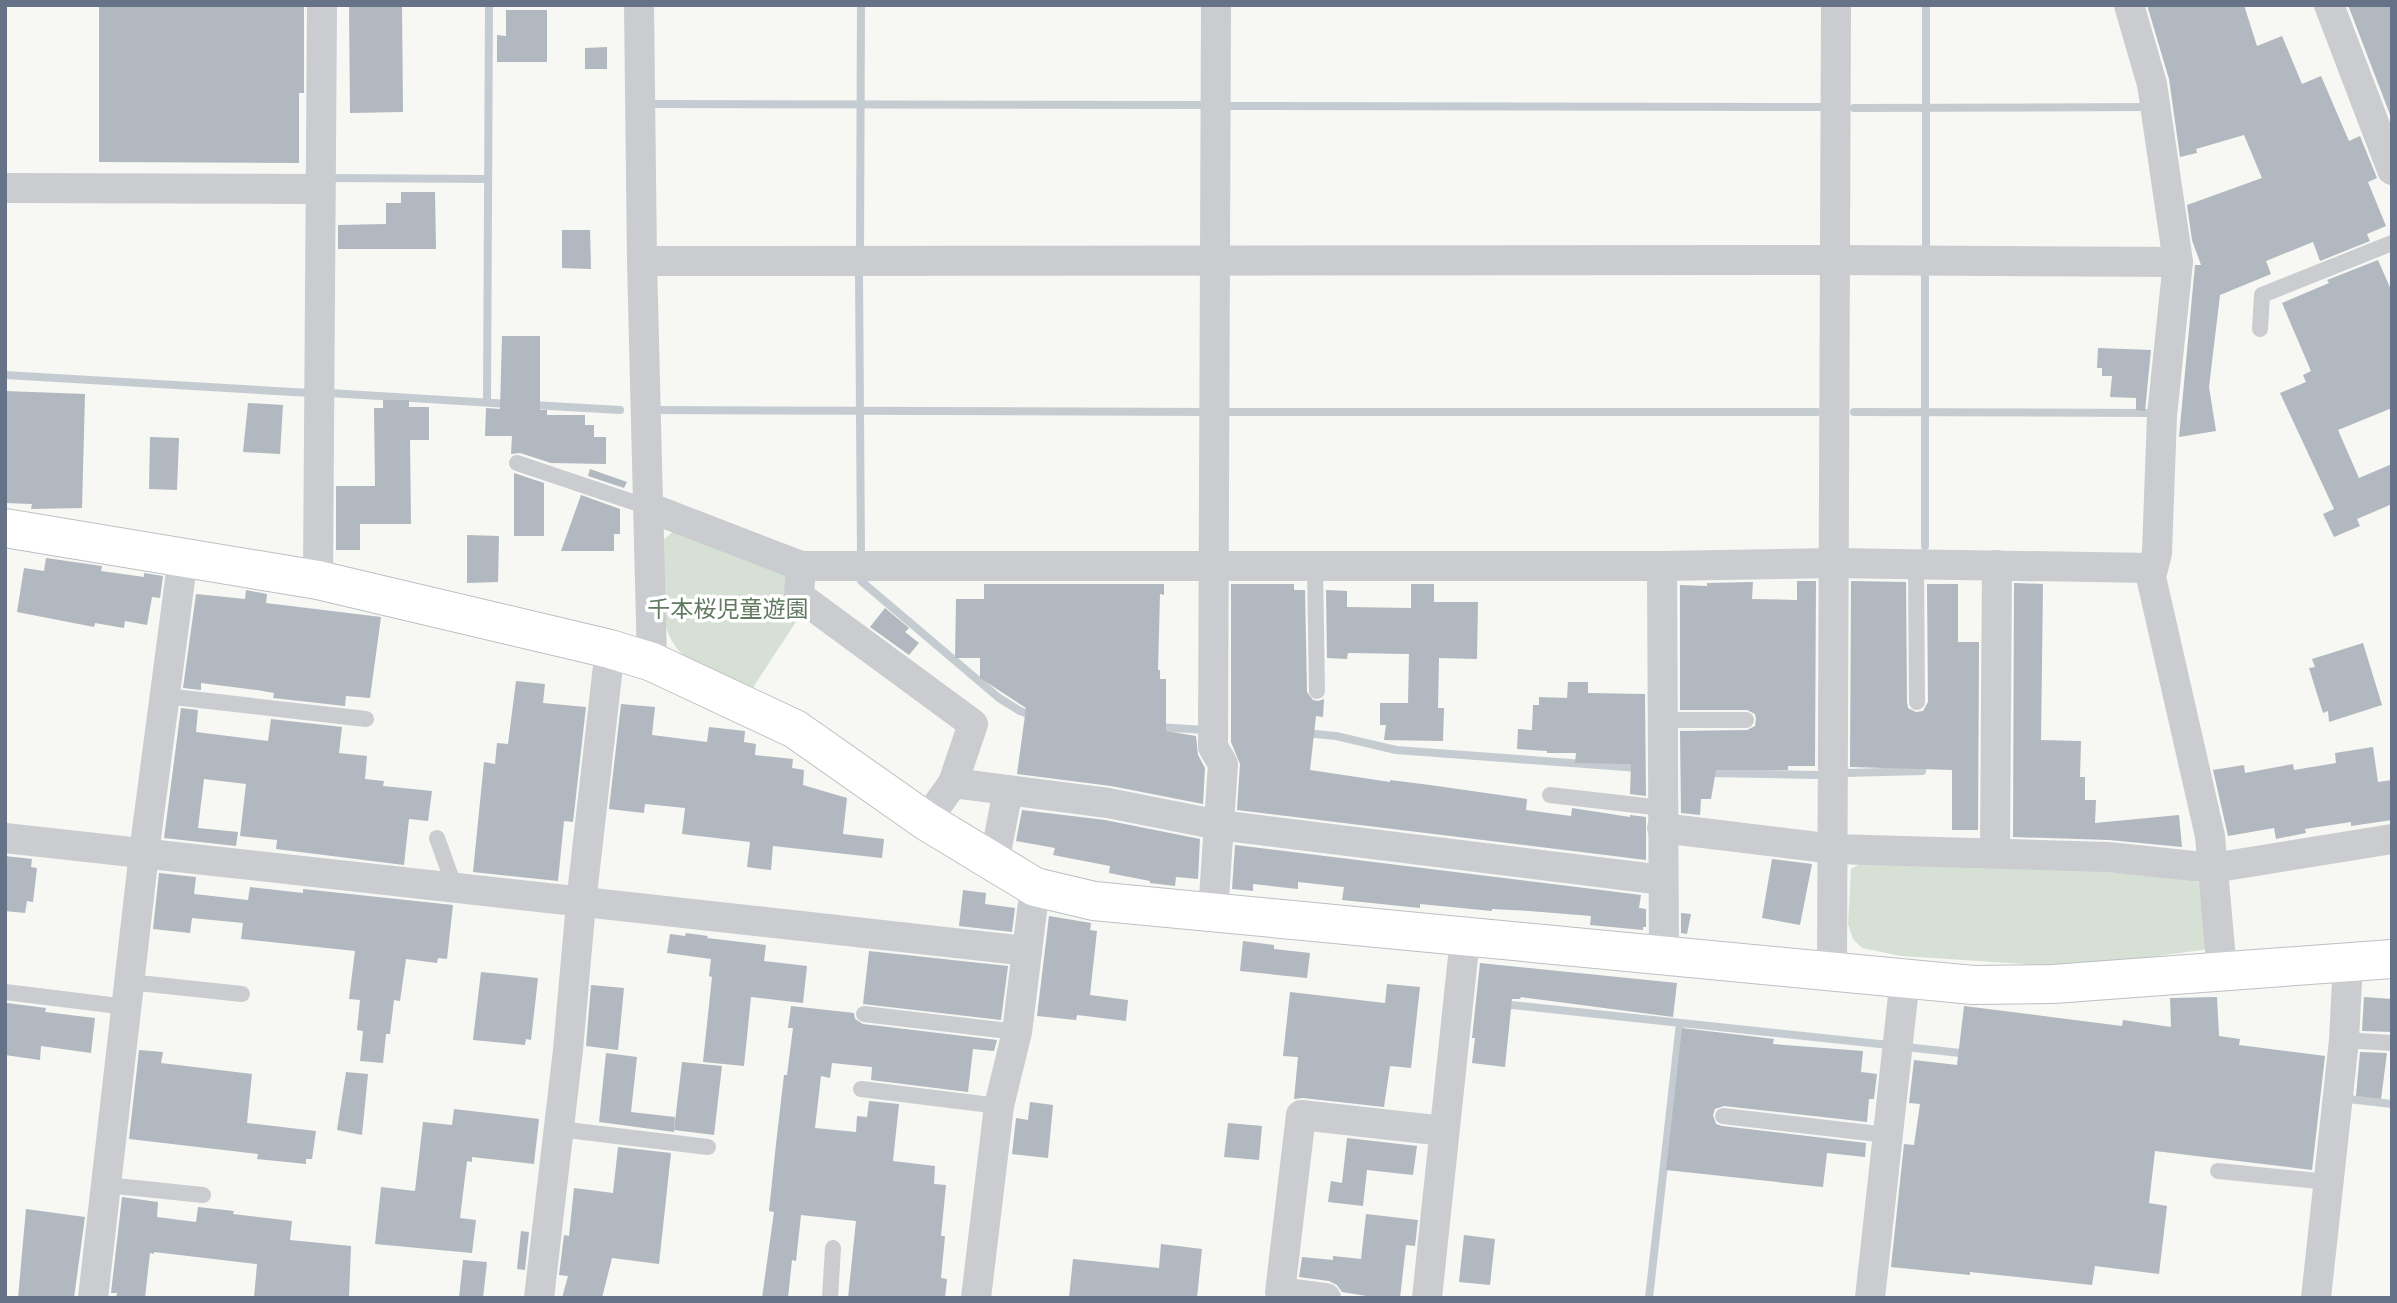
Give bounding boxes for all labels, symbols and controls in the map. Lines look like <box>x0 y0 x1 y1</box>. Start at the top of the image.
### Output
park label: 千本桜児童遊園 <box>648 592 809 624</box>

